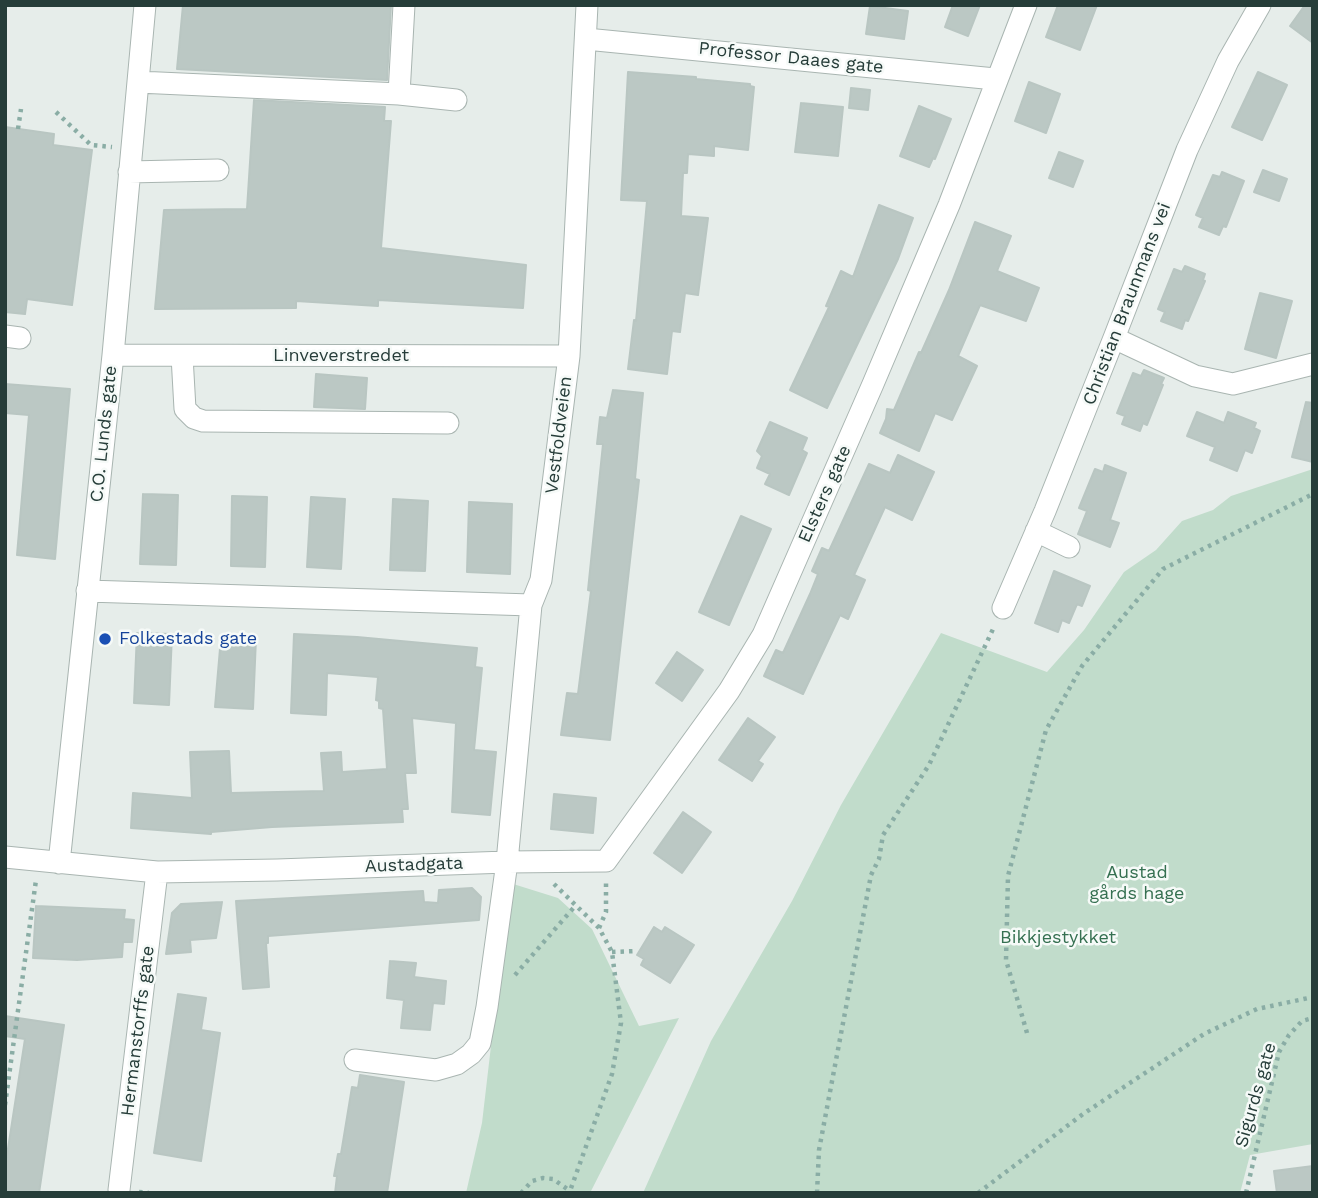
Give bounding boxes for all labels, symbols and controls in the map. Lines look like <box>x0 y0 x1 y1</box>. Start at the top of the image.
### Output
street label: Professor Daaes gate <box>697 38 885 78</box>
street label: Christian Braunmans vei <box>1078 200 1176 408</box>
street label: Linveverstredet <box>273 345 409 367</box>
street label: C.O. Lunds gate <box>86 365 122 503</box>
street label: Vestfoldveien <box>541 375 577 495</box>
street label: Elsters gate <box>794 442 856 546</box>
place label: Folkestads gate <box>119 628 257 650</box>
marker: Folkestads gate <box>97 631 113 647</box>
street label: Austadgata <box>364 852 464 878</box>
park label: Austad gårds hage <box>1089 862 1185 904</box>
park label: Bikkjestykket <box>1000 927 1116 949</box>
street label: Hermanstorffs gate <box>117 945 159 1117</box>
street label: Sigurds gate <box>1231 1040 1281 1150</box>

